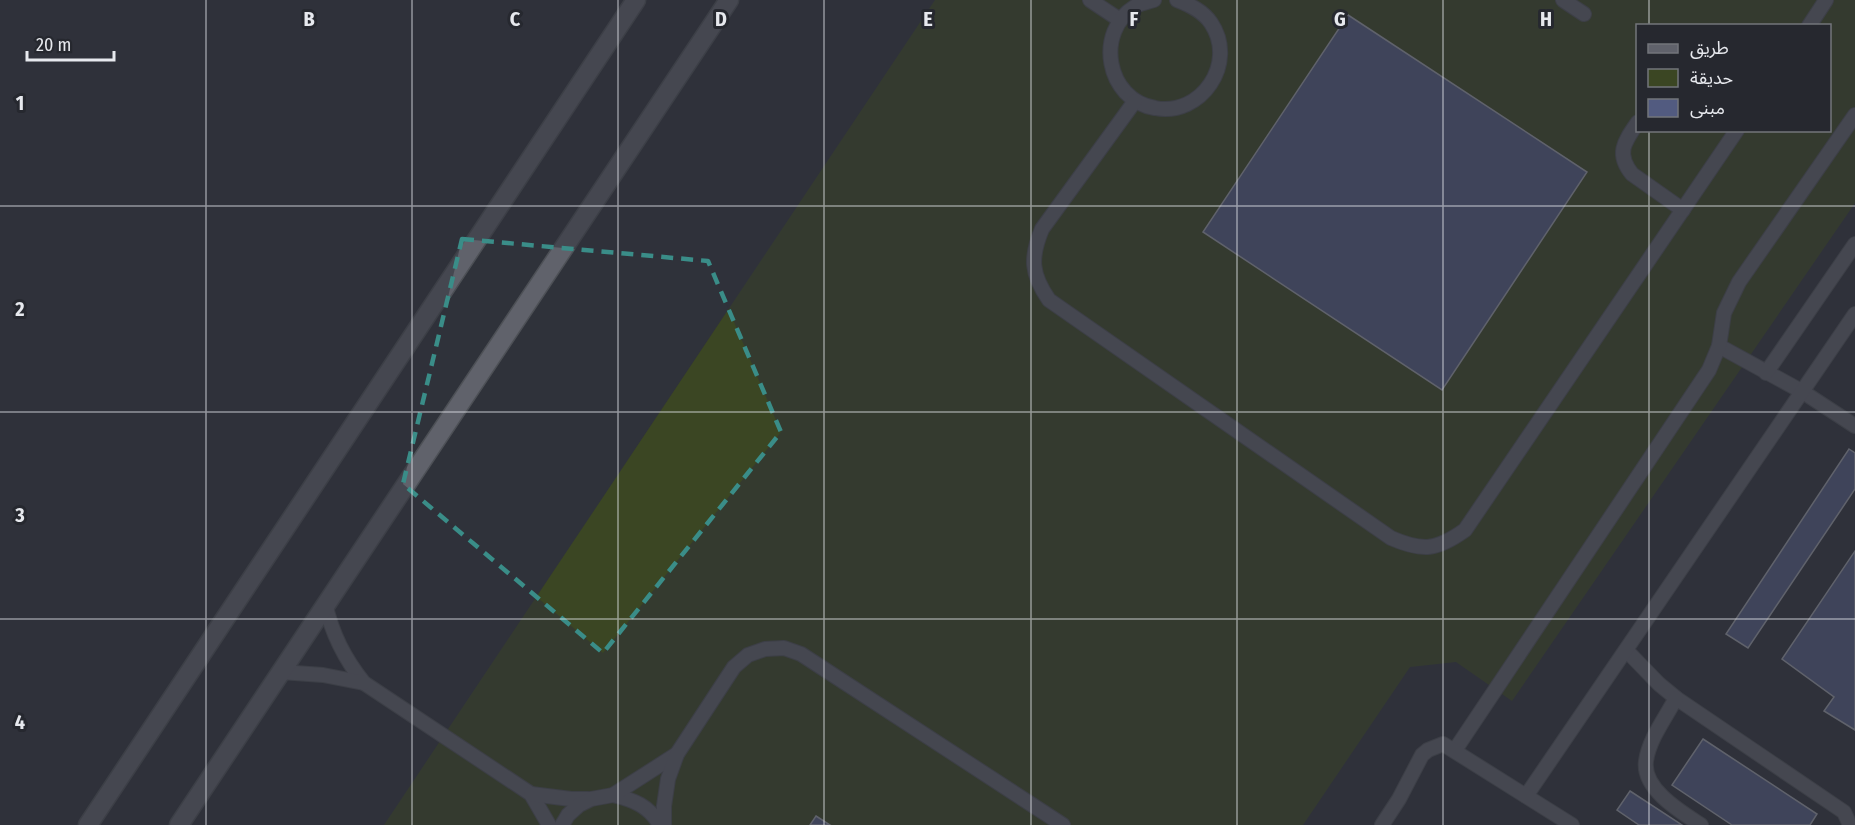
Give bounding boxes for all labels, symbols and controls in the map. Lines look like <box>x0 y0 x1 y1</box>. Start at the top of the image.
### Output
text: B <box>303 7 315 31</box>
text: C <box>510 7 521 31</box>
text: D <box>715 7 727 31</box>
text: E <box>923 7 933 31</box>
text: F <box>1130 7 1139 31</box>
text: G <box>1334 7 1346 31</box>
text: H <box>1540 7 1552 31</box>
scale bar <box>27 24 114 62</box>
legend <box>1636 24 1831 132</box>
text: 20 m <box>36 34 71 56</box>
text: طريق <box>1690 37 1729 59</box>
text: حديقة <box>1690 67 1733 89</box>
text: 1 <box>16 91 24 115</box>
text: مبنى <box>1690 97 1725 119</box>
text: 2 <box>14 297 25 321</box>
text: 3 <box>14 503 25 527</box>
text: 4 <box>15 710 25 734</box>

